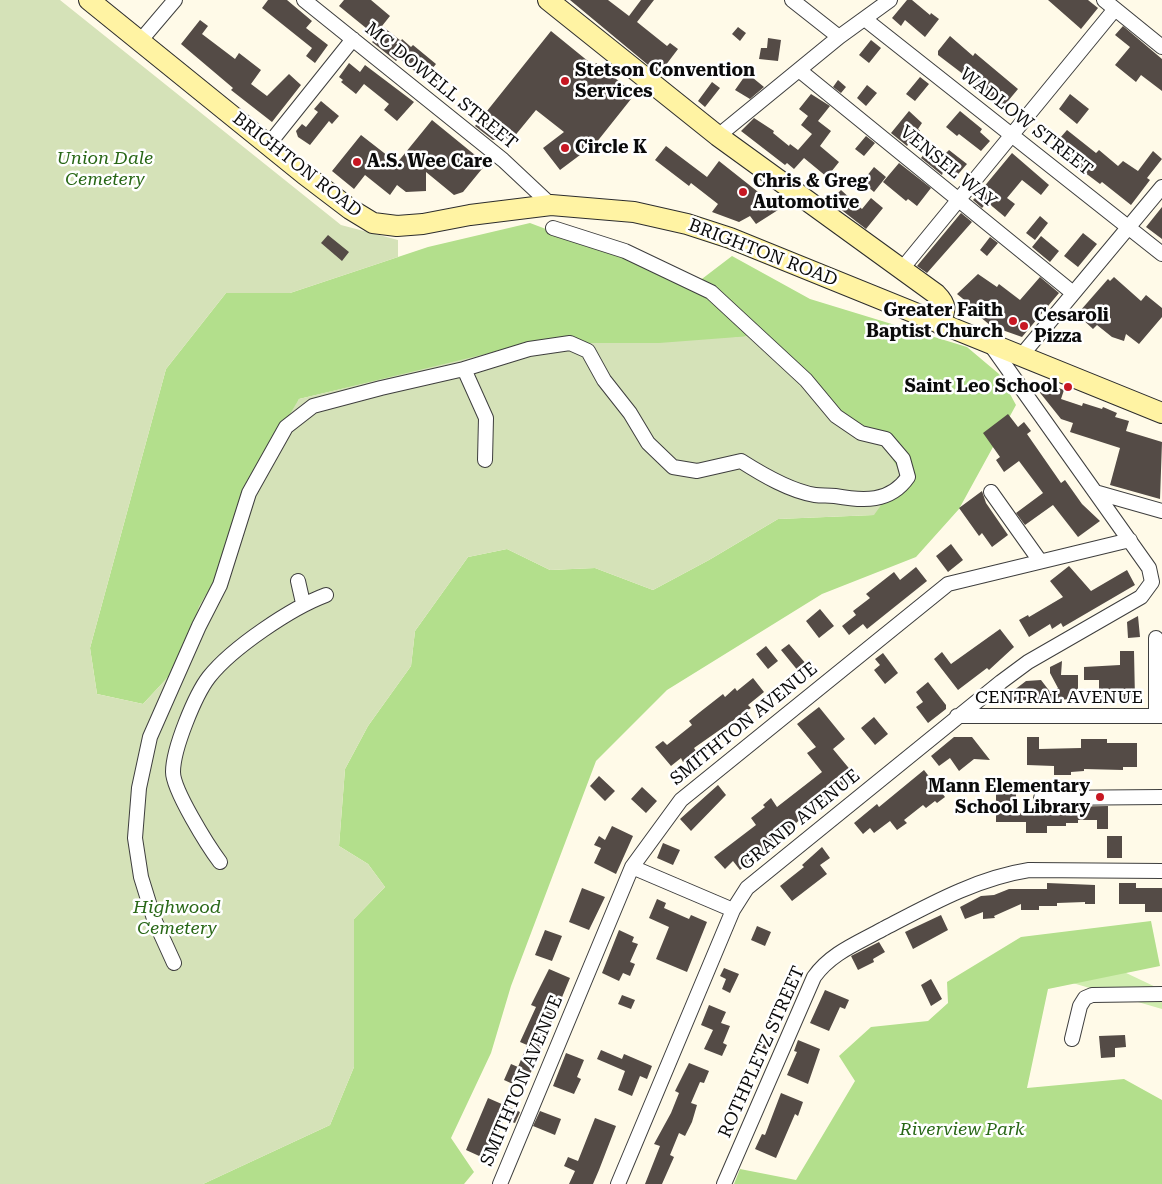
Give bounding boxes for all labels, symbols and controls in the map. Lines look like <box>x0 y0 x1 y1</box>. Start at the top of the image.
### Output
street label: MC DOWELL STREET <box>360 18 522 154</box>
place label: Stetson Convention Services <box>575 60 755 102</box>
street label: WADLOW STREET <box>955 63 1097 181</box>
marker: Stetson Convention Services <box>559 75 571 87</box>
street label: BRIGHTON ROAD <box>228 108 366 222</box>
street label: VENSEL WAY <box>895 121 1001 213</box>
place label: Circle K <box>575 137 647 159</box>
marker: Circle K <box>559 142 571 154</box>
park label: Union Dale Cemetery <box>57 148 153 190</box>
place label: A.S. Wee Care <box>367 151 493 173</box>
marker: A.S. Wee Care <box>351 156 363 168</box>
place label: Chris & Greg Automotive <box>753 171 868 213</box>
marker: Chris & Greg Automotive <box>737 186 749 198</box>
street label: BRIGHTON ROAD <box>685 215 841 291</box>
place label: Greater Faith Baptist Church <box>866 300 1003 342</box>
place label: Cesaroli Pizza <box>1034 305 1109 348</box>
marker: Greater Faith Baptist Church <box>1007 315 1019 327</box>
marker: Cesaroli Pizza <box>1018 320 1030 332</box>
place label: Saint Leo School <box>904 376 1058 398</box>
marker: Saint Leo School <box>1062 381 1074 393</box>
street label: SMITHTON AVENUE <box>666 658 822 790</box>
street label: CENTRAL AVENUE <box>975 687 1143 709</box>
street label: GRAND AVENUE <box>736 765 864 875</box>
place label: Mann Elementary School Library <box>928 776 1090 819</box>
marker: Mann Elementary School Library <box>1094 791 1106 803</box>
park label: Highwood Cemetery <box>133 897 221 940</box>
street label: ROTHPLETZ STREET <box>714 963 810 1141</box>
street label: SMITHTON AVENUE <box>476 992 568 1170</box>
park label: Riverview Park <box>899 1119 1025 1141</box>

